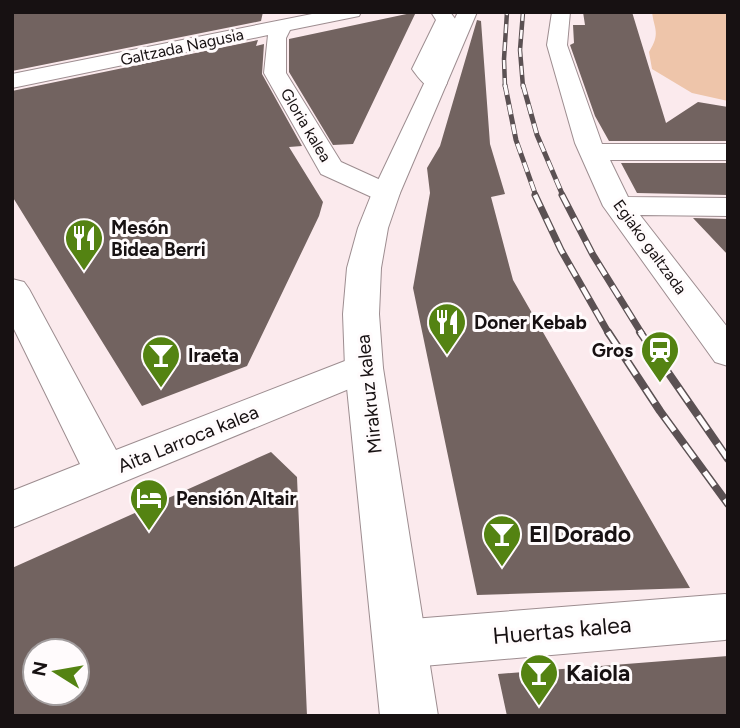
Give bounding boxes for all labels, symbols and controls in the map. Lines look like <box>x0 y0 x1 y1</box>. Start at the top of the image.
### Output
street label: Galtzada Nagusia <box>119 25 245 69</box>
street label: Gloria kalea <box>277 85 335 165</box>
street label: Egiako galtzada <box>609 196 691 298</box>
place label: Mesón Bidea Berri <box>111 216 206 261</box>
restaurant icon: Mesón Bidea Berri <box>63 217 105 272</box>
restaurant icon: Doner Kebab <box>426 301 468 356</box>
place label: Doner Kebab <box>474 311 587 334</box>
station icon: Gros <box>639 329 681 384</box>
street label: Mirakruz kalea <box>351 333 387 455</box>
bar icon: Iraeta <box>140 334 182 389</box>
place label: Gros <box>592 339 633 362</box>
place label: Iraeta <box>188 344 239 367</box>
street label: Aita Larroca kalea <box>114 400 262 478</box>
hotel icon: Pensión Altair <box>128 477 170 532</box>
place label: Pensión Altair <box>176 487 297 510</box>
bar icon: El Dorado <box>481 513 523 568</box>
place label: El Dorado <box>529 520 631 548</box>
street label: Huertas kalea <box>491 610 633 650</box>
north arrow <box>21 637 91 707</box>
bar icon: Kaiola <box>518 652 560 707</box>
text: N <box>27 659 52 678</box>
place label: Kaiola <box>566 659 630 687</box>

